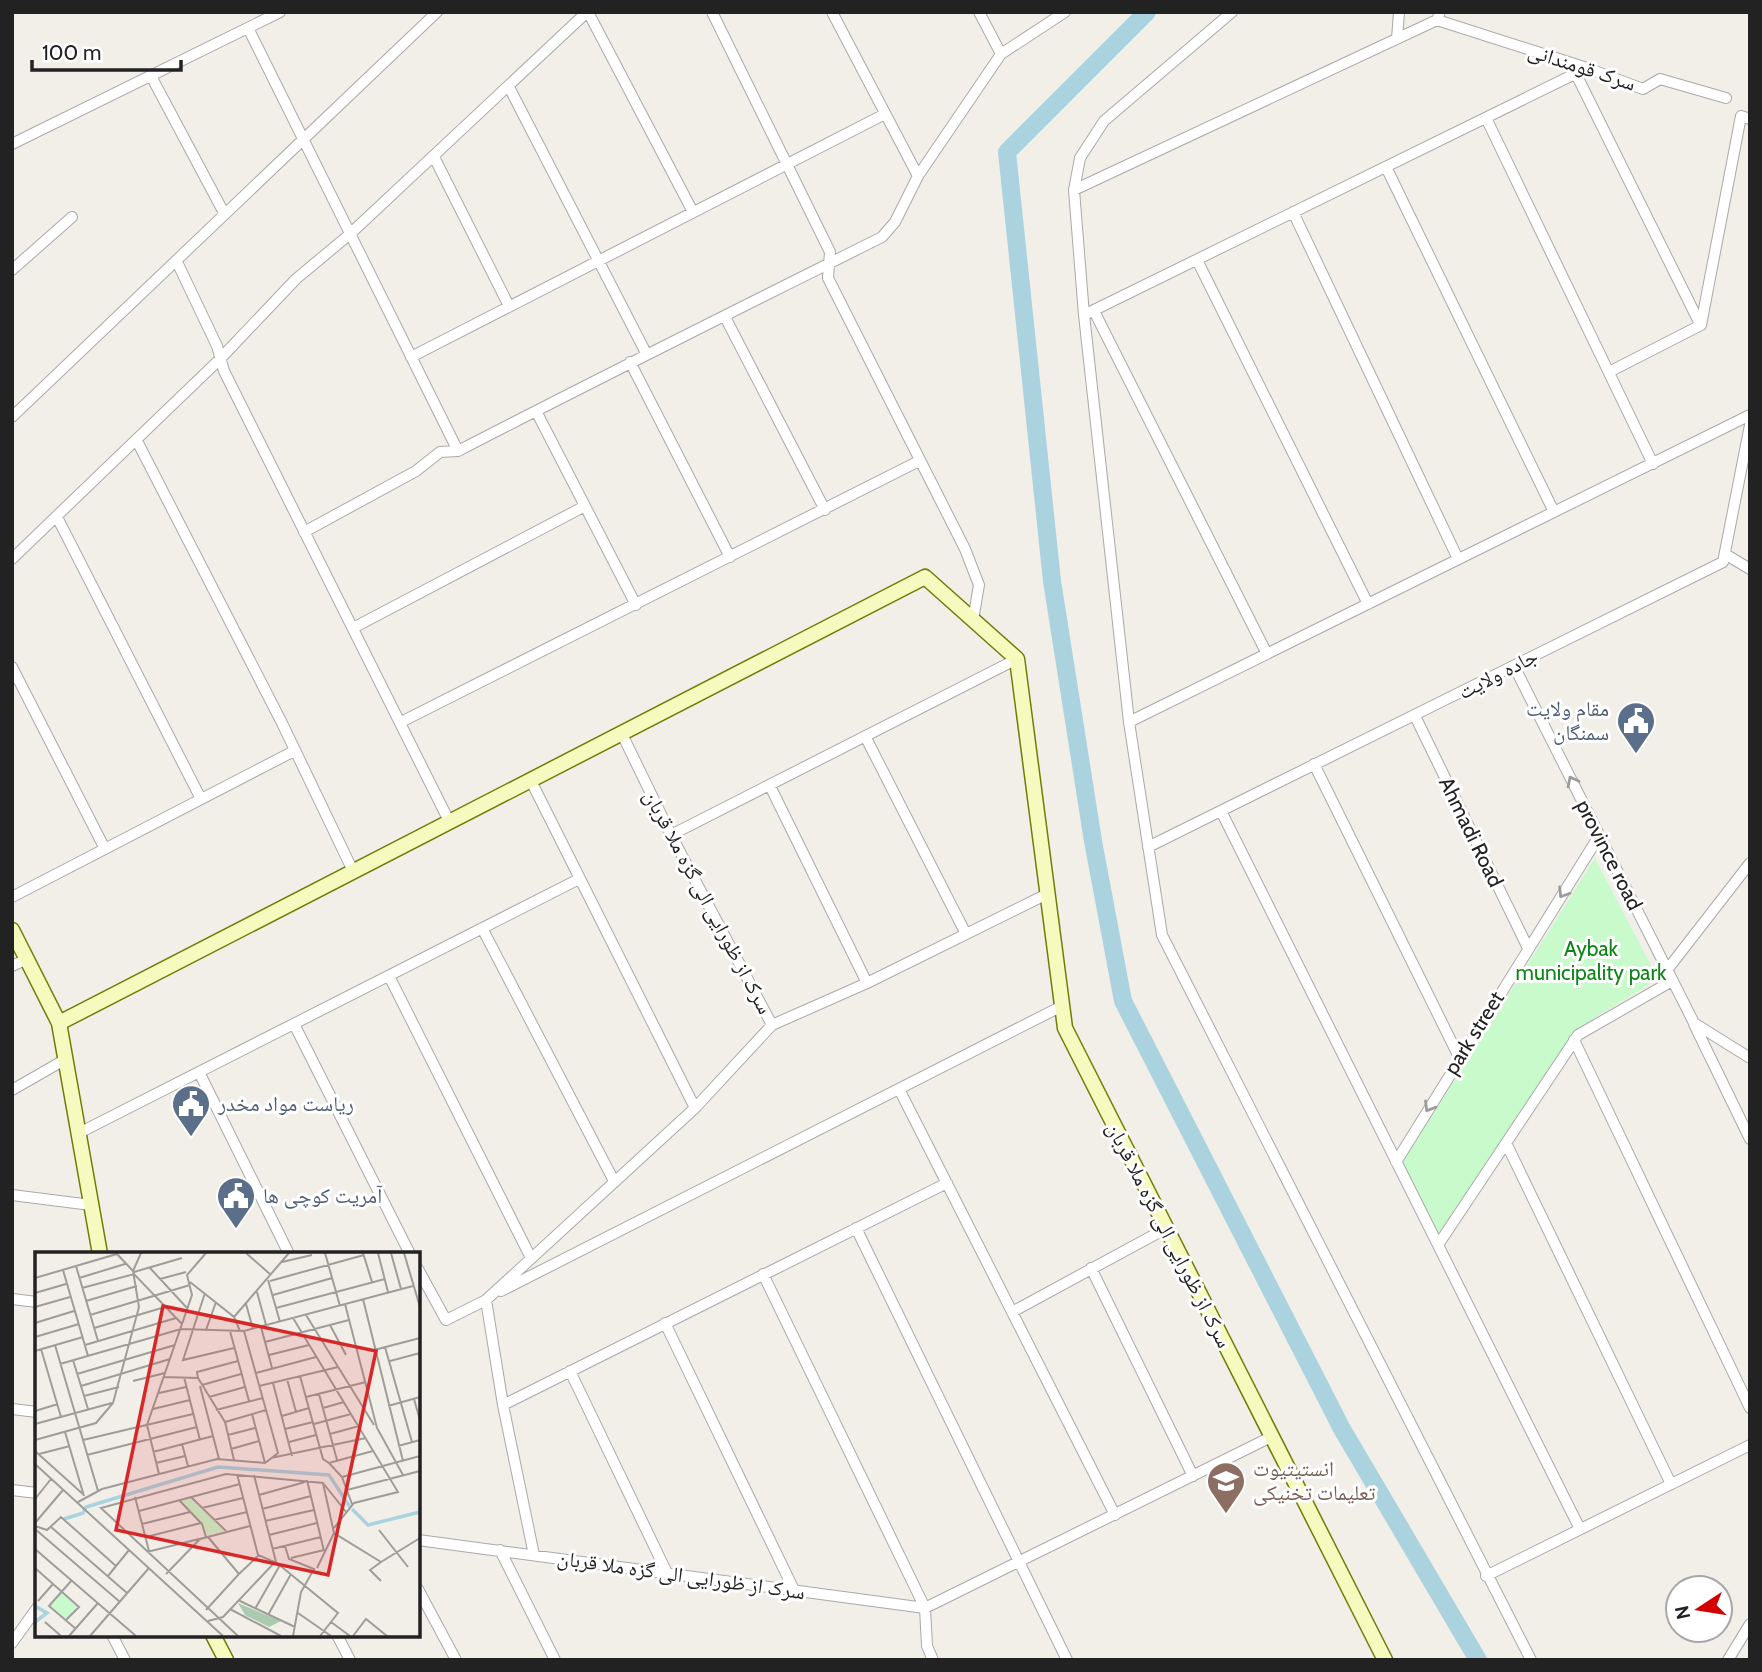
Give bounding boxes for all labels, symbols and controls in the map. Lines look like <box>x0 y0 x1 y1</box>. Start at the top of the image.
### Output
scale bar <box>32 28 180 72</box>
street label: سرک قومندانی <box>1525 37 1639 97</box>
text: 100 m <box>42 40 101 65</box>
street label: جاده ولایت <box>1454 643 1542 704</box>
place label: مقام ولایت سمنگان <box>1526 696 1609 745</box>
public building icon: مقام ولایت سمنگان <box>1615 700 1657 755</box>
street label: Ahmadi Road <box>1434 773 1509 891</box>
one-way arrow <box>1566 776 1580 788</box>
street label: سرک از ظورایی الی گزه ملا قربان <box>638 785 778 1019</box>
street label: province road <box>1571 795 1648 914</box>
one-way arrow <box>1558 886 1571 899</box>
park label: Aybak municipality park <box>1515 936 1667 985</box>
street label: park street <box>1438 987 1509 1079</box>
public building icon: ریاست مواد مخدر <box>170 1083 212 1138</box>
place label: ریاست مواد مخدر <box>217 1091 354 1116</box>
one-way arrow <box>1424 1099 1437 1112</box>
street label: سرک از ظورایی الی گزه ملا قربان <box>1101 1118 1237 1352</box>
public building icon: آمریت کوچی ها <box>215 1175 257 1230</box>
place label: آمریت کوچی ها <box>263 1183 383 1209</box>
inset map <box>35 1252 420 1637</box>
place label: انستیتیوت تعلیمات تخنیکی <box>1253 1456 1375 1506</box>
school or university icon: انستیتیوت تعلیمات تخنیکی <box>1205 1460 1247 1515</box>
street label: سرک از ظورایی الی گزه ملا قربان <box>555 1545 807 1605</box>
north arrow <box>1664 1574 1734 1644</box>
text: N <box>1670 1603 1696 1621</box>

